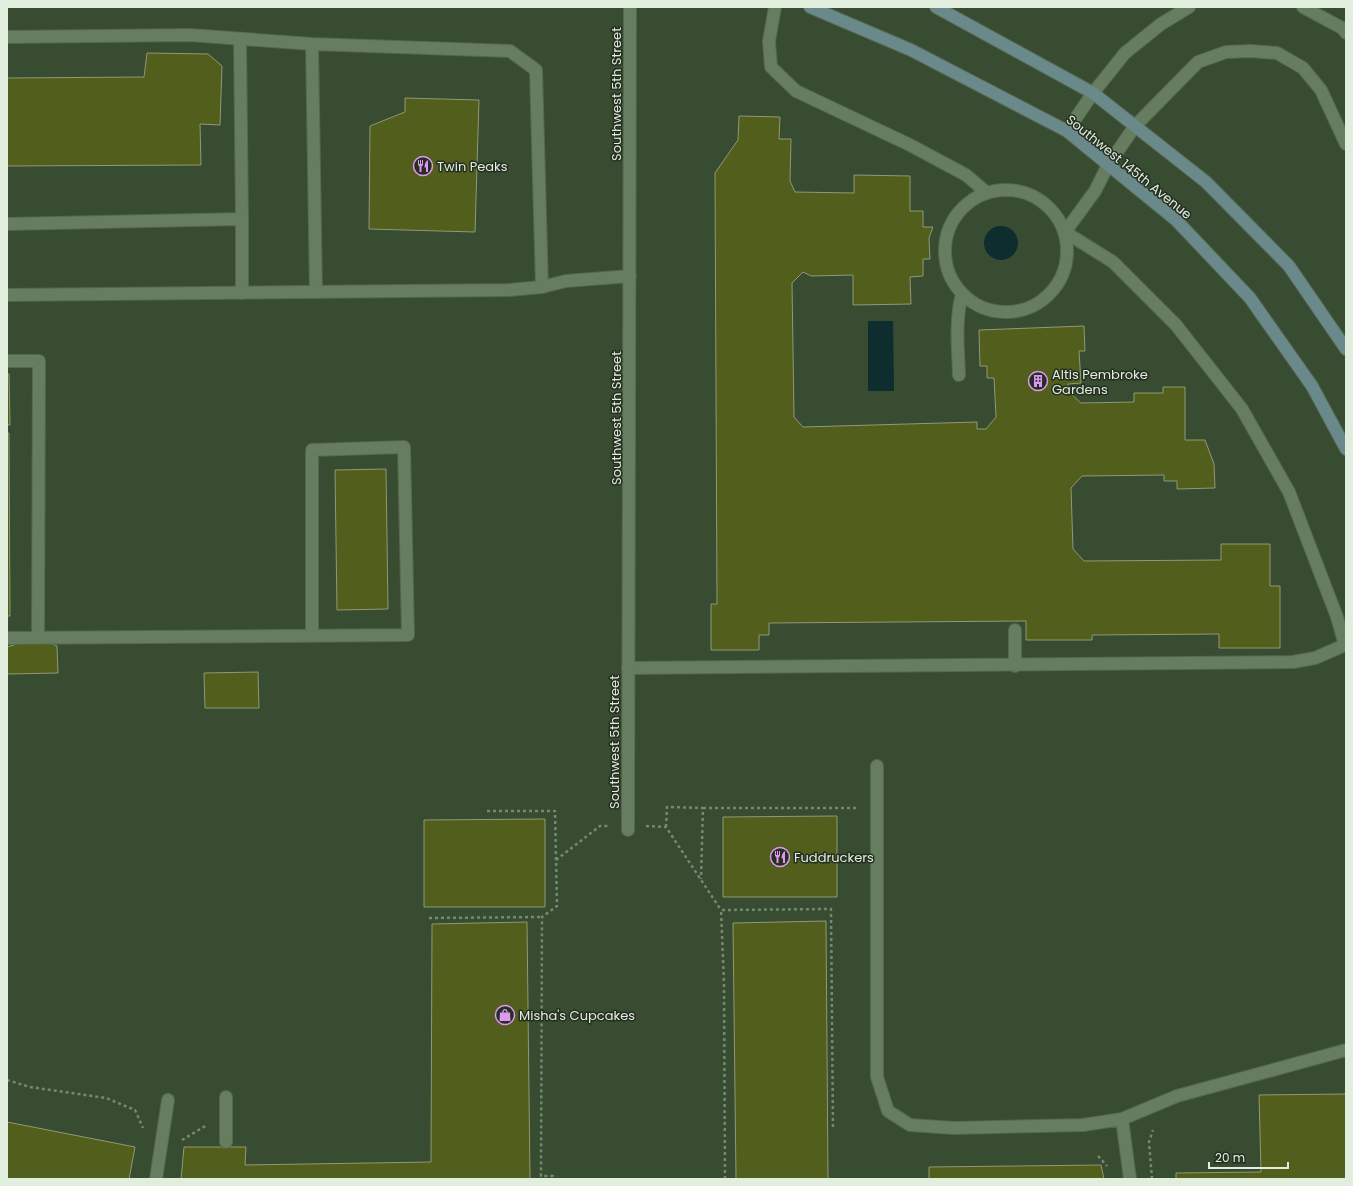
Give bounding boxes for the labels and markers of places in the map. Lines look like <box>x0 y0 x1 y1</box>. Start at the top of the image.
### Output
restaurant icon: Twin Peaks <box>412 155 434 177</box>
place label: Twin Peaks <box>437 157 508 176</box>
place label: Altis Pembroke Gardens <box>1052 365 1148 399</box>
building icon: Altis Pembroke Gardens <box>1027 370 1049 392</box>
restaurant icon: Fuddruckers <box>769 846 791 868</box>
place label: Fuddruckers <box>794 848 874 867</box>
shop icon: Misha's Cupcakes <box>494 1004 516 1026</box>
place label: Misha's Cupcakes <box>519 1006 635 1025</box>

